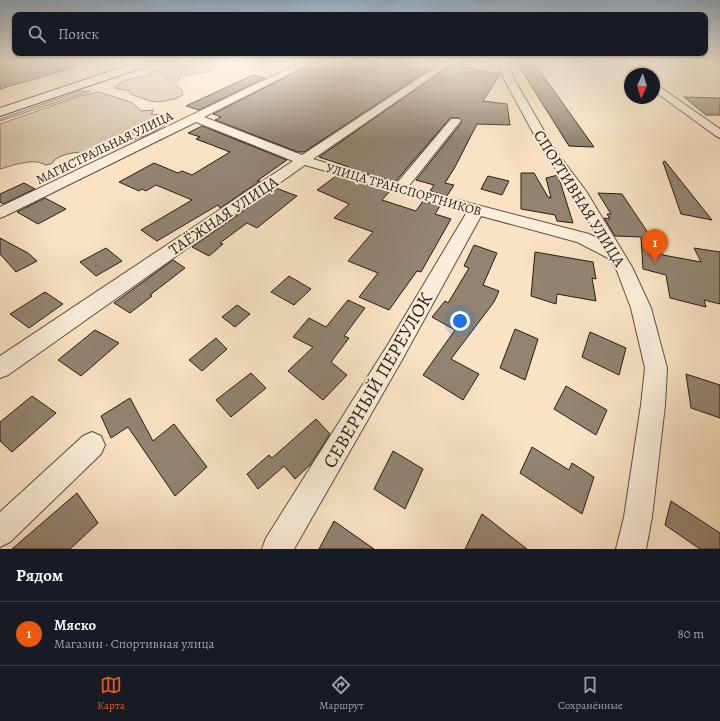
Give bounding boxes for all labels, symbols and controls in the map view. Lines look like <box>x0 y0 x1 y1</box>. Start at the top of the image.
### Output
search box <box>12 12 708 56</box>
icon: search <box>26 23 48 45</box>
text: Поиск <box>58 24 99 44</box>
north arrow <box>624 68 660 104</box>
street label: МАГИСТРАЛЬНАЯ УЛИЦА <box>33 107 176 188</box>
street label: СПОРТИВНАЯ УЛИЦА <box>528 126 631 272</box>
street label: УЛИЦА ТРАНСПОРТНИКОВ <box>324 159 484 220</box>
street label: ТАЁЖНАЯ УЛИЦА <box>164 171 283 261</box>
pin: 1 <box>642 229 668 262</box>
street label: СЕВЕРНЫЙ ПЕРЕУЛОК <box>317 288 439 473</box>
your location <box>450 311 470 331</box>
text: Рядом <box>16 564 63 587</box>
text: Мяско <box>54 615 96 635</box>
text: 1 <box>27 625 31 642</box>
text: 80 m <box>677 625 704 642</box>
text: Магазин · Спортивная улица <box>54 635 215 652</box>
tab: Карта <box>97 674 125 713</box>
tab: Маршрут <box>319 674 364 713</box>
tab: Сохранённые <box>558 674 623 713</box>

